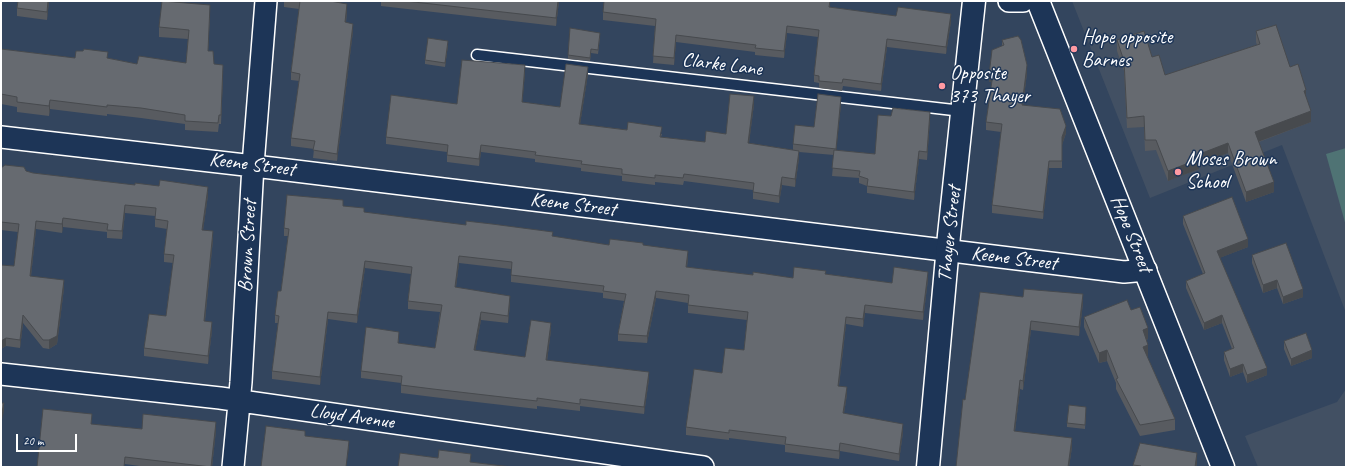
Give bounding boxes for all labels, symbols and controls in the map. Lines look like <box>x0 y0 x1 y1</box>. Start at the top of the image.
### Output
place label: Hope opposite Barnes <box>1082 26 1172 73</box>
marker: Hope opposite Barnes <box>1069 44 1079 54</box>
street label: Clarke Lane <box>681 48 763 82</box>
place label: Opposite 373 Thayer <box>950 62 1030 109</box>
marker: Opposite 373 Thayer <box>937 81 947 91</box>
street label: Keene Street <box>208 148 296 182</box>
place label: Moses Brown School <box>1186 148 1276 195</box>
marker: Moses Brown School <box>1173 167 1183 177</box>
street label: Thayer Street <box>933 185 967 283</box>
street label: Keene Street <box>529 188 617 222</box>
street label: Hope Street <box>1105 192 1157 276</box>
street label: Brown Street <box>234 199 262 293</box>
street label: Keene Street <box>970 242 1058 276</box>
street label: Lloyd Avenue <box>308 399 396 435</box>
scale bar <box>18 426 79 452</box>
text: 20 m <box>23 433 43 449</box>

